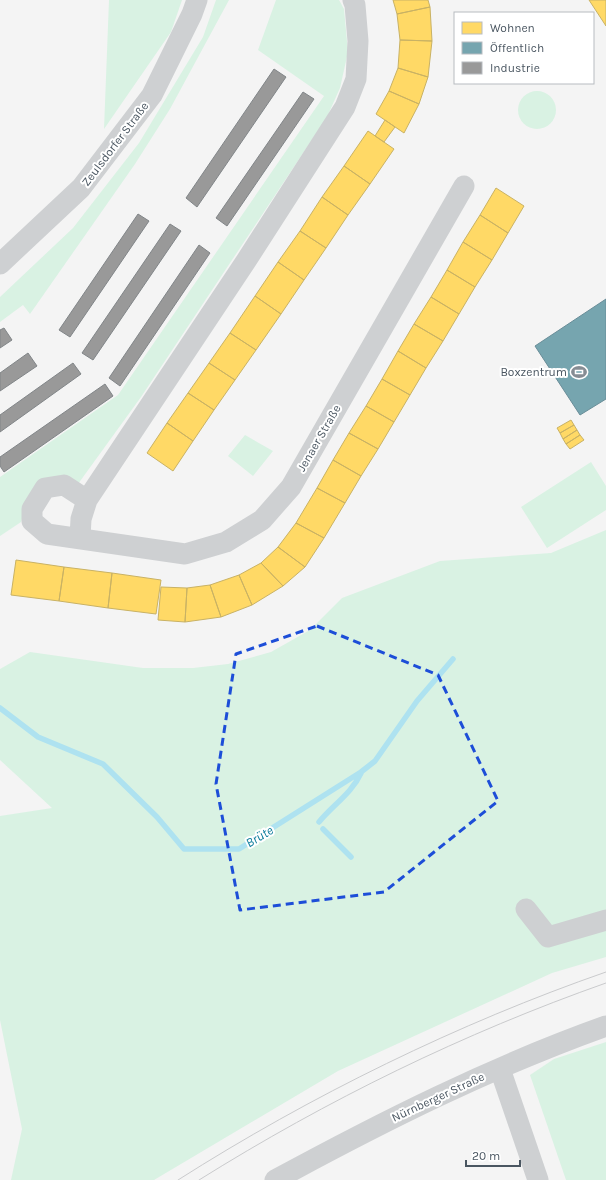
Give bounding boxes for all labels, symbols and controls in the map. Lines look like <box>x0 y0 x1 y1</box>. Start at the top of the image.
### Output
legend <box>454 12 594 84</box>
text: Wohnen <box>490 21 535 35</box>
text: Öffentlich <box>490 41 544 55</box>
text: Industrie <box>490 61 540 75</box>
street label: Zeulsdorfer Straße <box>79 99 151 189</box>
sports icon: Boxzentrum <box>570 363 588 381</box>
place label: Boxzentrum <box>500 365 567 379</box>
street label: Jenaer Straße <box>294 402 344 474</box>
water label: Brüte <box>243 822 276 850</box>
street label: Nürnberger Straße <box>389 1069 487 1125</box>
scale bar <box>466 1142 520 1168</box>
text: 20 m <box>472 1149 500 1163</box>

